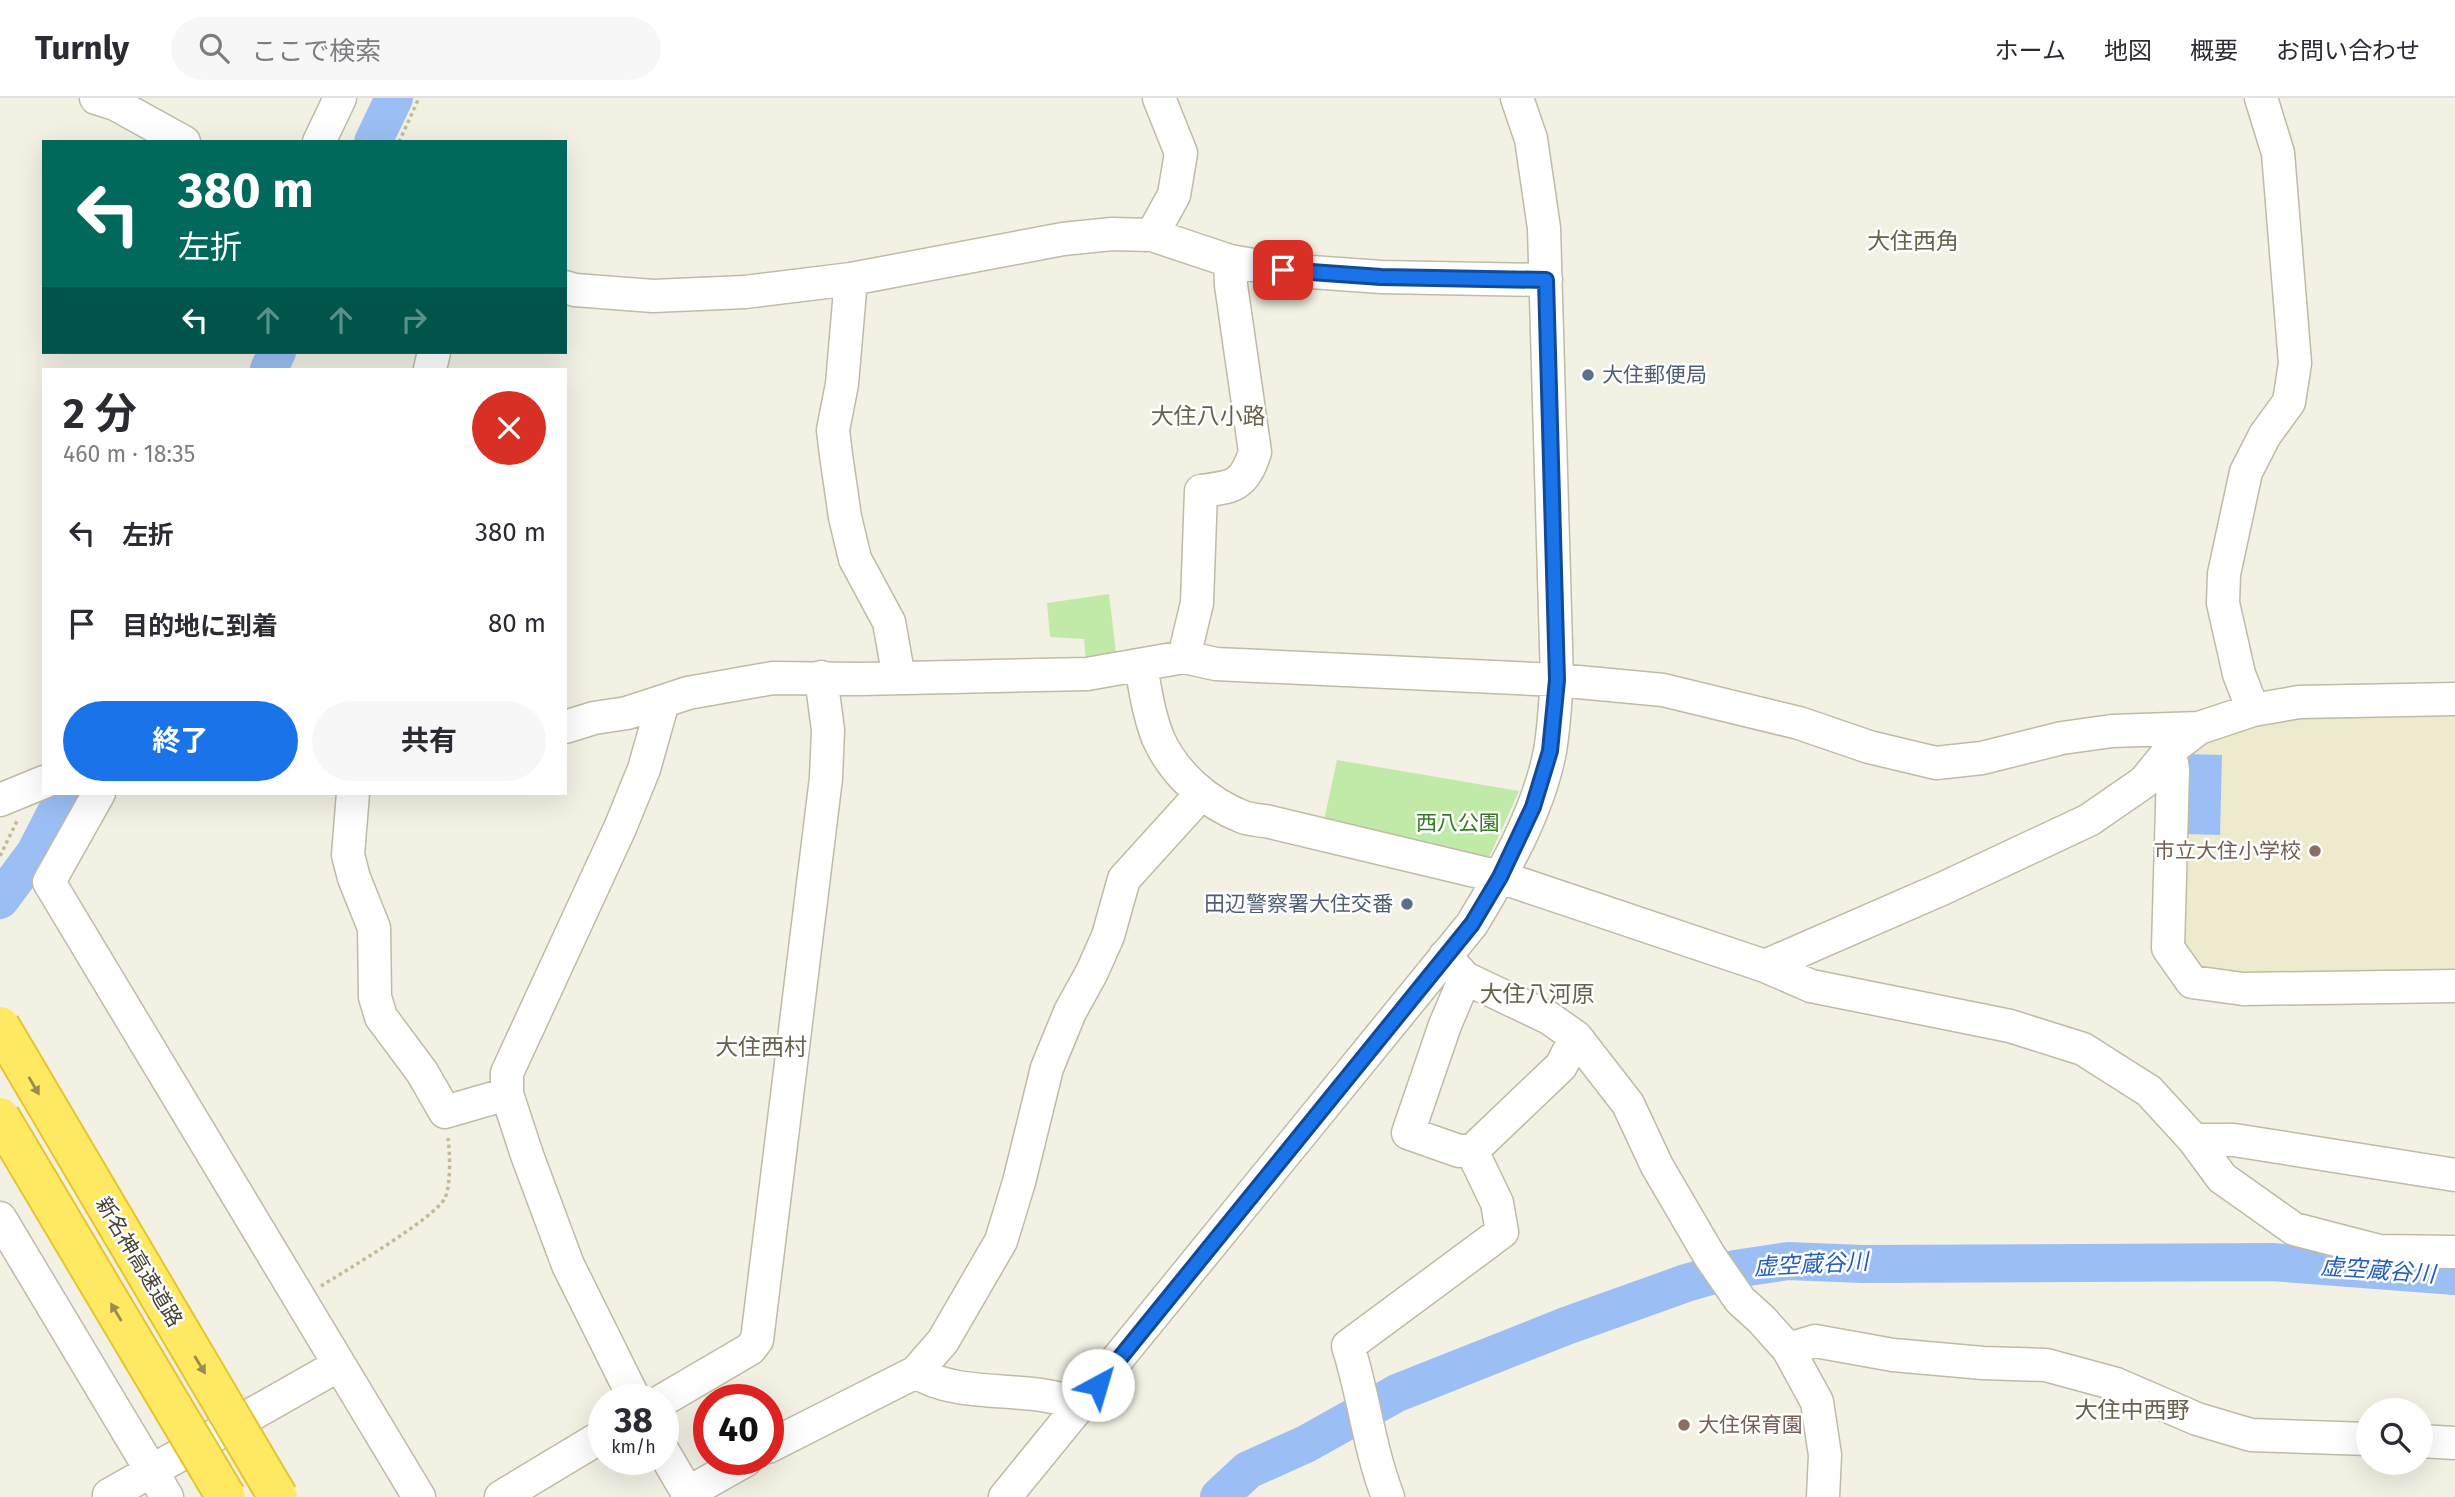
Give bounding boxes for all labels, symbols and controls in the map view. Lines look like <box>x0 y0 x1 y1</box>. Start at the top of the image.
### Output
search box <box>171 17 661 80</box>
text: Turnly <box>35 28 129 68</box>
icon: search <box>195 29 233 67</box>
text: ここで検索 <box>251 36 381 67</box>
text: ホーム <box>1995 37 2066 65</box>
text: 地図 <box>2104 37 2152 65</box>
text: 概要 <box>2190 37 2238 65</box>
text: お問い合わせ <box>2276 37 2420 65</box>
text: 380 m <box>178 161 314 220</box>
icon: left <box>63 168 154 259</box>
district label: 大住西角 <box>1867 227 1959 255</box>
text: 左折 <box>178 228 242 266</box>
pin <box>1253 240 1313 300</box>
icon: arrive <box>1264 251 1302 289</box>
icon: left <box>176 301 214 339</box>
icon: ahead <box>249 301 287 339</box>
icon: ahead <box>322 301 360 339</box>
icon: right <box>395 301 433 339</box>
place label: 大住郵便局 <box>1602 362 1707 388</box>
marker: 大住郵便局 <box>1580 367 1596 383</box>
text: 2 分 <box>63 389 137 439</box>
button: close <box>472 391 546 465</box>
district label: 大住八小路 <box>1151 402 1266 430</box>
text: 460 m · 18:35 <box>63 440 195 468</box>
icon: left <box>63 514 101 552</box>
text: 380 m <box>475 517 546 548</box>
text: 左折 <box>122 520 174 551</box>
icon: arrive <box>63 605 101 643</box>
text: 80 m <box>488 608 546 639</box>
text: 目的地に到着 <box>122 611 278 642</box>
button: 終了 <box>63 701 298 781</box>
button: 共有 <box>312 701 546 781</box>
park label: 西八公園 <box>1416 810 1500 836</box>
place label: 市立大住小学校 <box>2154 838 2301 864</box>
marker: 市立大住小学校 <box>2307 843 2323 859</box>
place label: 田辺警察署大住交番 <box>1204 891 1393 917</box>
marker: 田辺警察署大住交番 <box>1399 896 1415 912</box>
district label: 大住八河原 <box>1480 980 1595 1008</box>
district label: 大住西村 <box>715 1033 807 1061</box>
one-way arrow <box>27 1076 40 1095</box>
street label: 新名神高速道路 <box>90 1192 188 1332</box>
water label: 虚空蔵谷川 <box>1753 1247 1872 1281</box>
water label: 虚空蔵谷川 <box>2320 1252 2439 1288</box>
one-way arrow <box>109 1303 122 1322</box>
position arrow <box>1061 1348 1135 1422</box>
one-way arrow <box>194 1356 207 1375</box>
speed limit sign: 40 <box>693 1384 784 1475</box>
district label: 大住中西野 <box>2075 1396 2190 1424</box>
map controls <box>2356 1398 2433 1475</box>
button: search <box>2356 1398 2433 1475</box>
text: 38 <box>614 1399 653 1441</box>
place label: 大住保育園 <box>1698 1412 1803 1438</box>
marker: 大住保育園 <box>1676 1417 1692 1433</box>
text: km/h <box>611 1436 656 1458</box>

